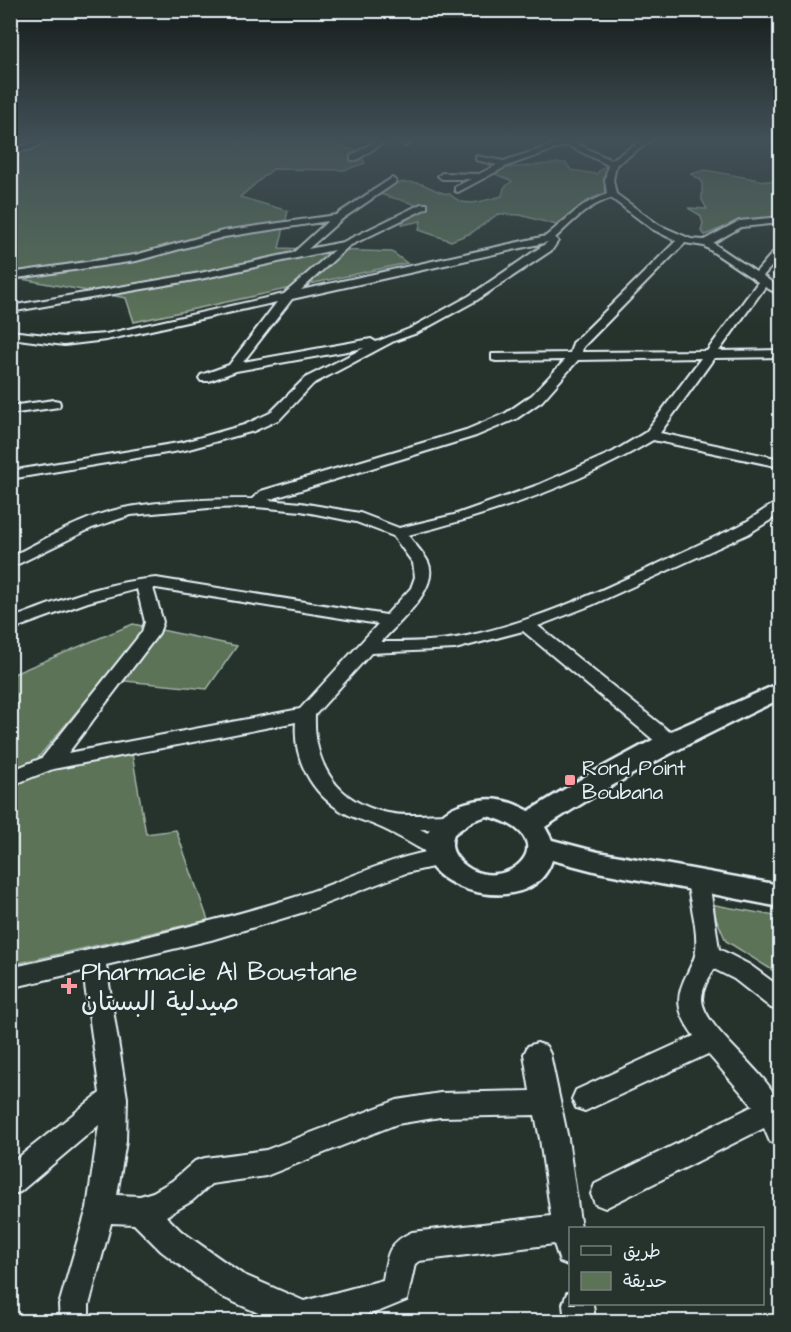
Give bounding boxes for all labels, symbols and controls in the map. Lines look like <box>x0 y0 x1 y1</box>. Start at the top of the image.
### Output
place label: Rond Point Boubana <box>582 754 686 807</box>
marker: Rond Point Boubana <box>563 773 577 787</box>
place label: Pharmacie Al Boustane صيدلية البستان <box>81 954 358 1020</box>
marker: Pharmacie Al Boustane صيدلية البستان <box>62 979 76 993</box>
legend <box>569 1227 764 1305</box>
text: طريق <box>623 1239 661 1264</box>
text: حديقة <box>623 1269 667 1294</box>

